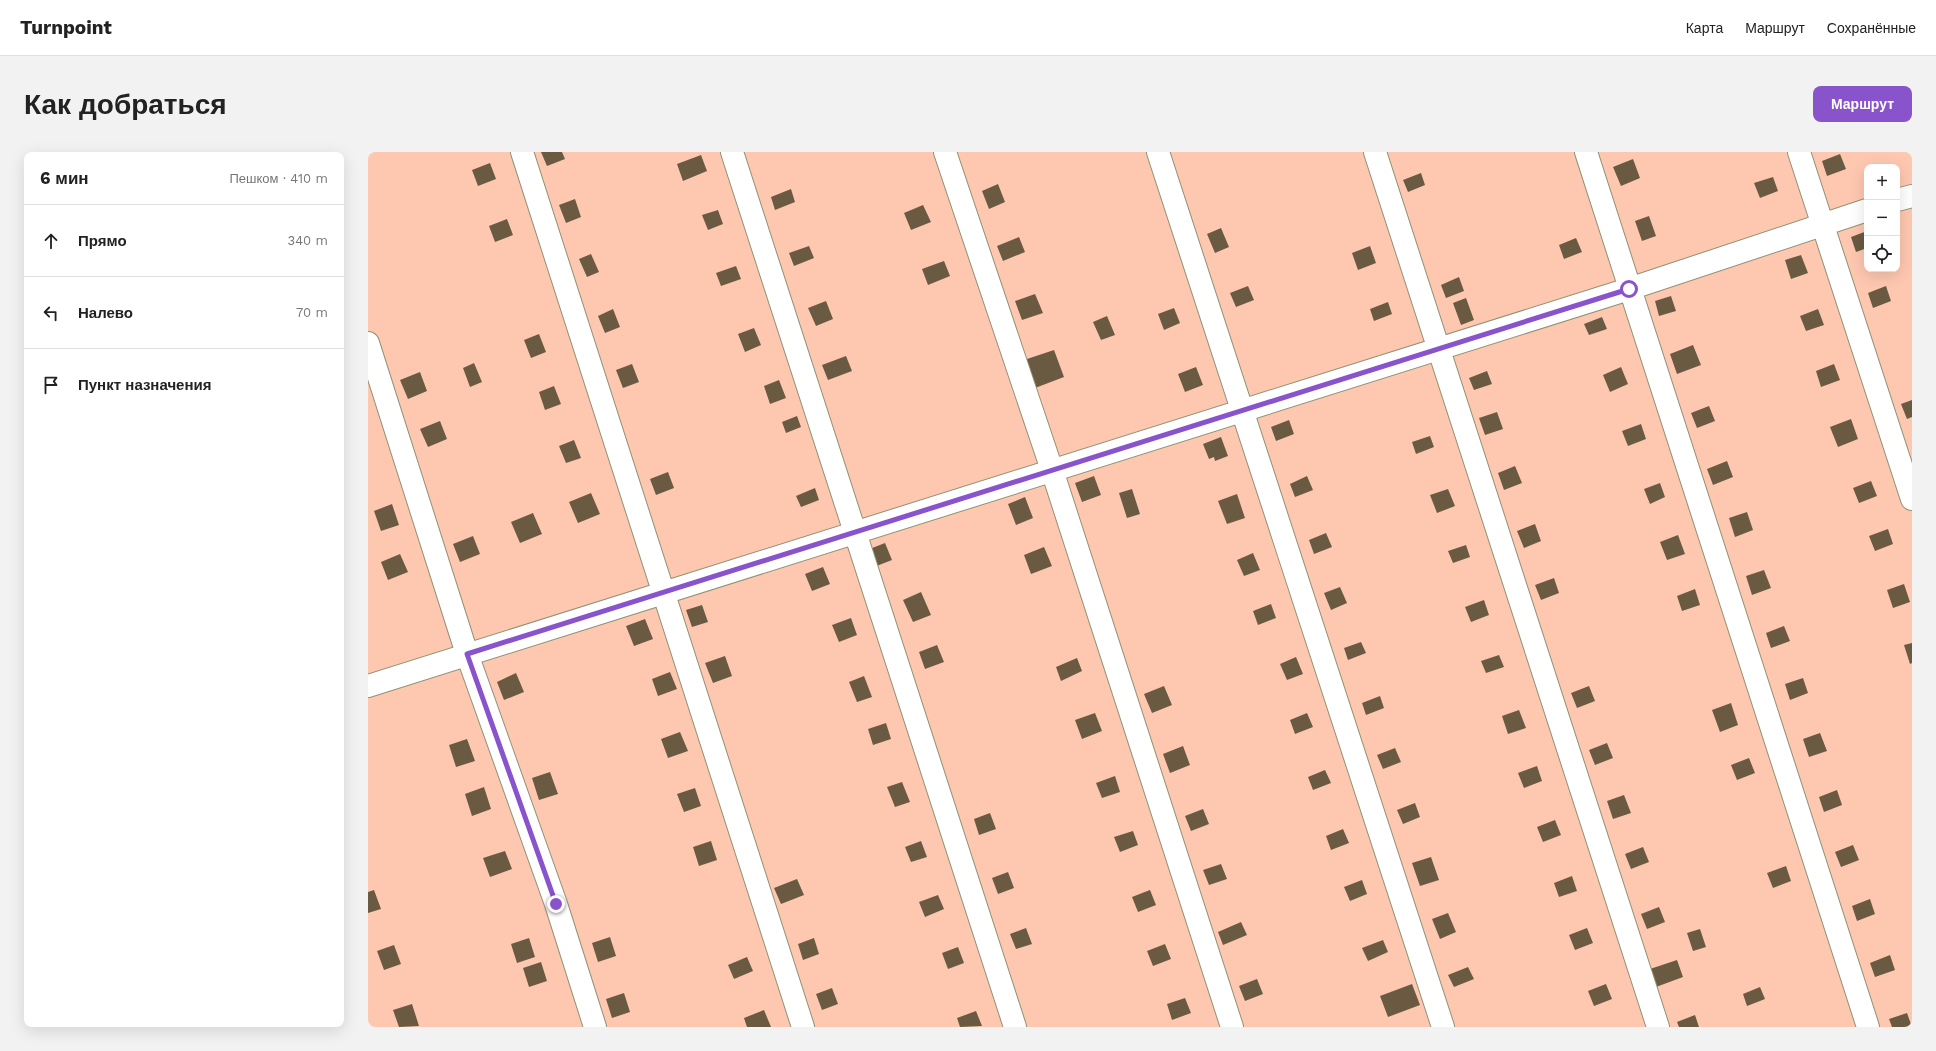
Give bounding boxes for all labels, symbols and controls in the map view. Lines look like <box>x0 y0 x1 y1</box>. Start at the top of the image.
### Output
text: Turnpoint <box>20 16 112 39</box>
text: Карта <box>1686 20 1723 36</box>
text: Маршрут <box>1745 20 1805 36</box>
text: Сохранённые <box>1827 20 1916 36</box>
button: Маршрут <box>1813 86 1912 122</box>
text: Как добраться <box>24 88 227 121</box>
map controls <box>1864 164 1900 272</box>
button: + <box>1864 164 1900 200</box>
text: 6 мин <box>40 168 89 188</box>
text: Пешком · 410 m <box>229 171 328 186</box>
button: − <box>1864 200 1900 236</box>
icon: ahead <box>40 230 62 252</box>
text: Прямо <box>78 232 127 250</box>
text: 340 m <box>288 233 328 248</box>
button: locate <box>1864 236 1900 272</box>
route start <box>1620 280 1638 298</box>
icon: left <box>40 302 62 324</box>
text: Налево <box>78 304 133 322</box>
text: 70 m <box>296 305 328 320</box>
icon: arrive <box>40 374 62 396</box>
text: Пункт назначения <box>78 376 211 394</box>
route end <box>547 895 565 913</box>

